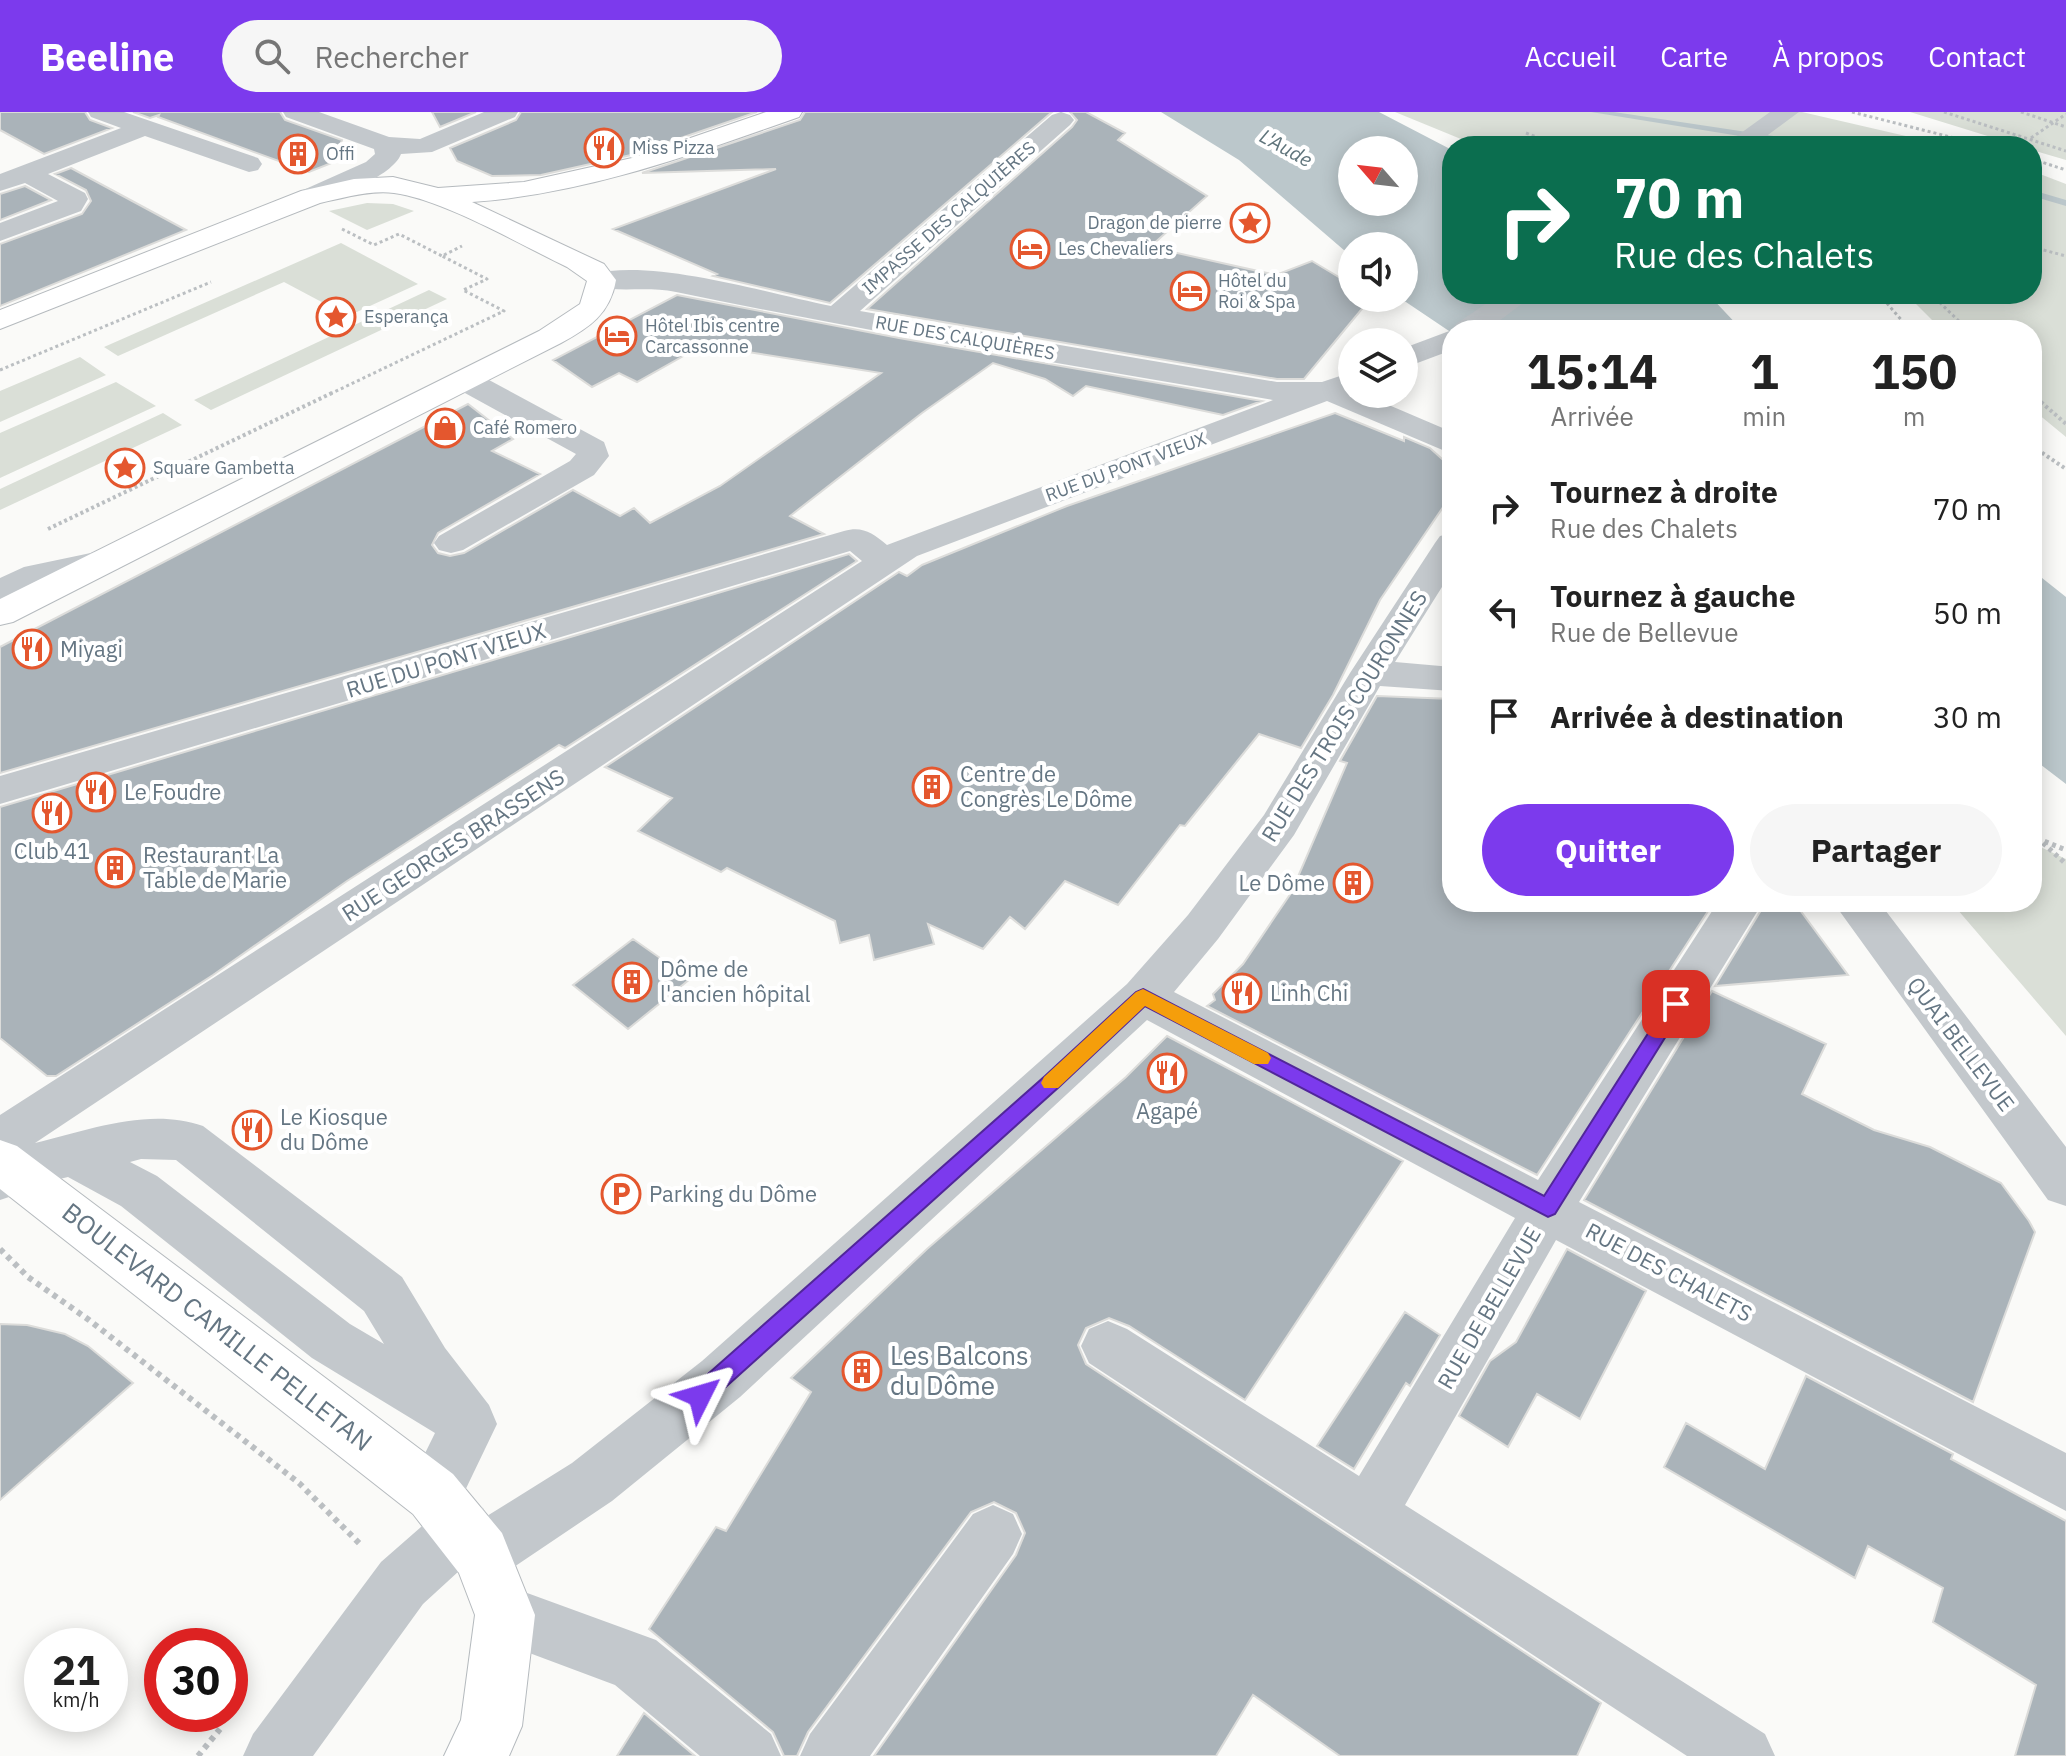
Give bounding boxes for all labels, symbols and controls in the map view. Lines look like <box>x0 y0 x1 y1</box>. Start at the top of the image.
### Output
search box <box>222 20 782 92</box>
text: Beeline <box>40 32 174 81</box>
icon: search <box>250 34 294 78</box>
text: Rechercher <box>314 37 469 76</box>
text: Accueil <box>1524 38 1616 75</box>
text: Carte <box>1660 38 1728 75</box>
text: À propos <box>1772 38 1884 75</box>
text: Contact <box>1928 38 2026 75</box>
water label: L'Aude <box>1255 122 1317 173</box>
restaurant icon: Miss Pizza <box>583 127 625 169</box>
building icon: Offi <box>277 133 319 175</box>
place label: Miss Pizza <box>632 136 715 159</box>
street label: IMPASSE DES CALQUIÈRES <box>857 136 1040 299</box>
north arrow <box>1338 136 1418 216</box>
map controls <box>1338 136 1418 408</box>
place label: Offi <box>326 142 355 165</box>
text: 70 m <box>1614 161 1744 233</box>
icon: right <box>1482 168 1586 272</box>
place icon: Dragon de pierre <box>1229 202 1271 244</box>
place label: Dragon de pierre <box>1087 211 1222 234</box>
hotel icon: Les Chevaliers <box>1009 228 1051 270</box>
text: Rue des Chalets <box>1614 231 1874 278</box>
button: sound <box>1338 232 1418 312</box>
place label: Les Chevaliers <box>1058 237 1174 260</box>
place label: Hôtel du Roi & Spa <box>1218 269 1296 313</box>
hotel icon: Hôtel du Roi & Spa <box>1169 270 1211 312</box>
place icon: Esperança <box>315 296 357 338</box>
place label: Esperança <box>364 305 449 328</box>
street label: RUE DES CALQUIÈRES <box>874 310 1057 365</box>
place label: Hôtel Ibis centre Carcassonne <box>645 314 780 358</box>
hotel icon: Hôtel Ibis centre Carcassonne <box>596 315 638 357</box>
button: layers <box>1338 328 1418 408</box>
text: 15:14 <box>1527 340 1658 402</box>
text: 1 <box>1750 340 1779 402</box>
text: 150 <box>1871 340 1957 402</box>
text: Arrivée <box>1550 399 1634 433</box>
text: min <box>1742 399 1786 433</box>
text: m <box>1903 399 1925 433</box>
shop icon: Café Romero <box>424 407 466 449</box>
place label: Café Romero <box>473 416 577 439</box>
street label: RUE DU PONT VIEUX <box>1042 427 1209 506</box>
place icon: Square Gambetta <box>104 447 146 489</box>
place label: Square Gambetta <box>153 456 295 479</box>
text: Tournez à droite <box>1550 472 1778 511</box>
icon: right <box>1482 486 1526 530</box>
text: 70 m <box>1933 489 2002 528</box>
text: Rue des Chalets <box>1550 511 1738 545</box>
text: Tournez à gauche <box>1550 576 1796 615</box>
street label: RUE DES TROIS COURONNES <box>1254 585 1433 847</box>
icon: left <box>1482 590 1526 634</box>
text: 50 m <box>1933 593 2002 632</box>
street label: RUE DU PONT VIEUX <box>342 615 549 704</box>
text: Rue de Bellevue <box>1550 615 1738 649</box>
restaurant icon: Miyagi <box>11 628 53 670</box>
place label: Miyagi <box>60 634 123 663</box>
icon: arrive <box>1482 694 1526 738</box>
text: Arrivée à destination <box>1550 697 1844 736</box>
text: 30 m <box>1933 697 2002 736</box>
place label: Centre de Congrès Le Dôme <box>960 759 1132 813</box>
street label: RUE GEORGES BRASSENS <box>336 762 569 927</box>
building icon: Centre de Congrès Le Dôme <box>911 766 953 808</box>
restaurant icon: Le Foudre <box>75 771 117 813</box>
place label: Le Foudre <box>124 777 221 806</box>
restaurant icon: Club 41 <box>31 792 73 834</box>
button: Quitter <box>1482 804 1734 896</box>
button: Partager <box>1750 804 2002 896</box>
place label: Club 41 <box>14 836 90 865</box>
place label: Restaurant La Table de Marie <box>143 840 287 894</box>
building icon: Restaurant La Table de Marie <box>94 847 136 889</box>
building icon: Le Dôme <box>1332 862 1374 904</box>
place label: Le Dôme <box>1239 868 1325 897</box>
place label: Dôme de l'ancien hôpital <box>660 954 810 1008</box>
building icon: Dôme de l'ancien hôpital <box>611 961 653 1003</box>
pin <box>1642 970 1710 1038</box>
street label: QUAI BELLEVUE <box>1901 971 2022 1117</box>
restaurant icon: Linh Chi <box>1221 972 1263 1014</box>
place label: Linh Chi <box>1270 978 1348 1007</box>
icon: arrive <box>1654 982 1698 1026</box>
restaurant icon: Agapé <box>1146 1052 1188 1094</box>
place label: Agapé <box>1136 1096 1198 1125</box>
place label: Le Kiosque du Dôme <box>280 1102 388 1156</box>
restaurant icon: Le Kiosque du Dôme <box>231 1109 273 1151</box>
parking icon: Parking du Dôme <box>600 1173 642 1215</box>
place label: Parking du Dôme <box>649 1179 817 1208</box>
street label: BOULEVARD CAMILLE PELLETAN <box>56 1194 380 1458</box>
street label: RUE DES CHALETS <box>1581 1215 1758 1328</box>
street label: RUE DE BELLEVUE <box>1430 1221 1547 1394</box>
place label: Les Balcons du Dôme <box>890 1338 1029 1402</box>
building icon: Les Balcons du Dôme <box>841 1350 883 1392</box>
position arrow <box>658 1354 742 1438</box>
speed limit sign: 30 <box>144 1628 248 1732</box>
text: 21 <box>52 1644 100 1696</box>
text: km/h <box>52 1686 100 1713</box>

